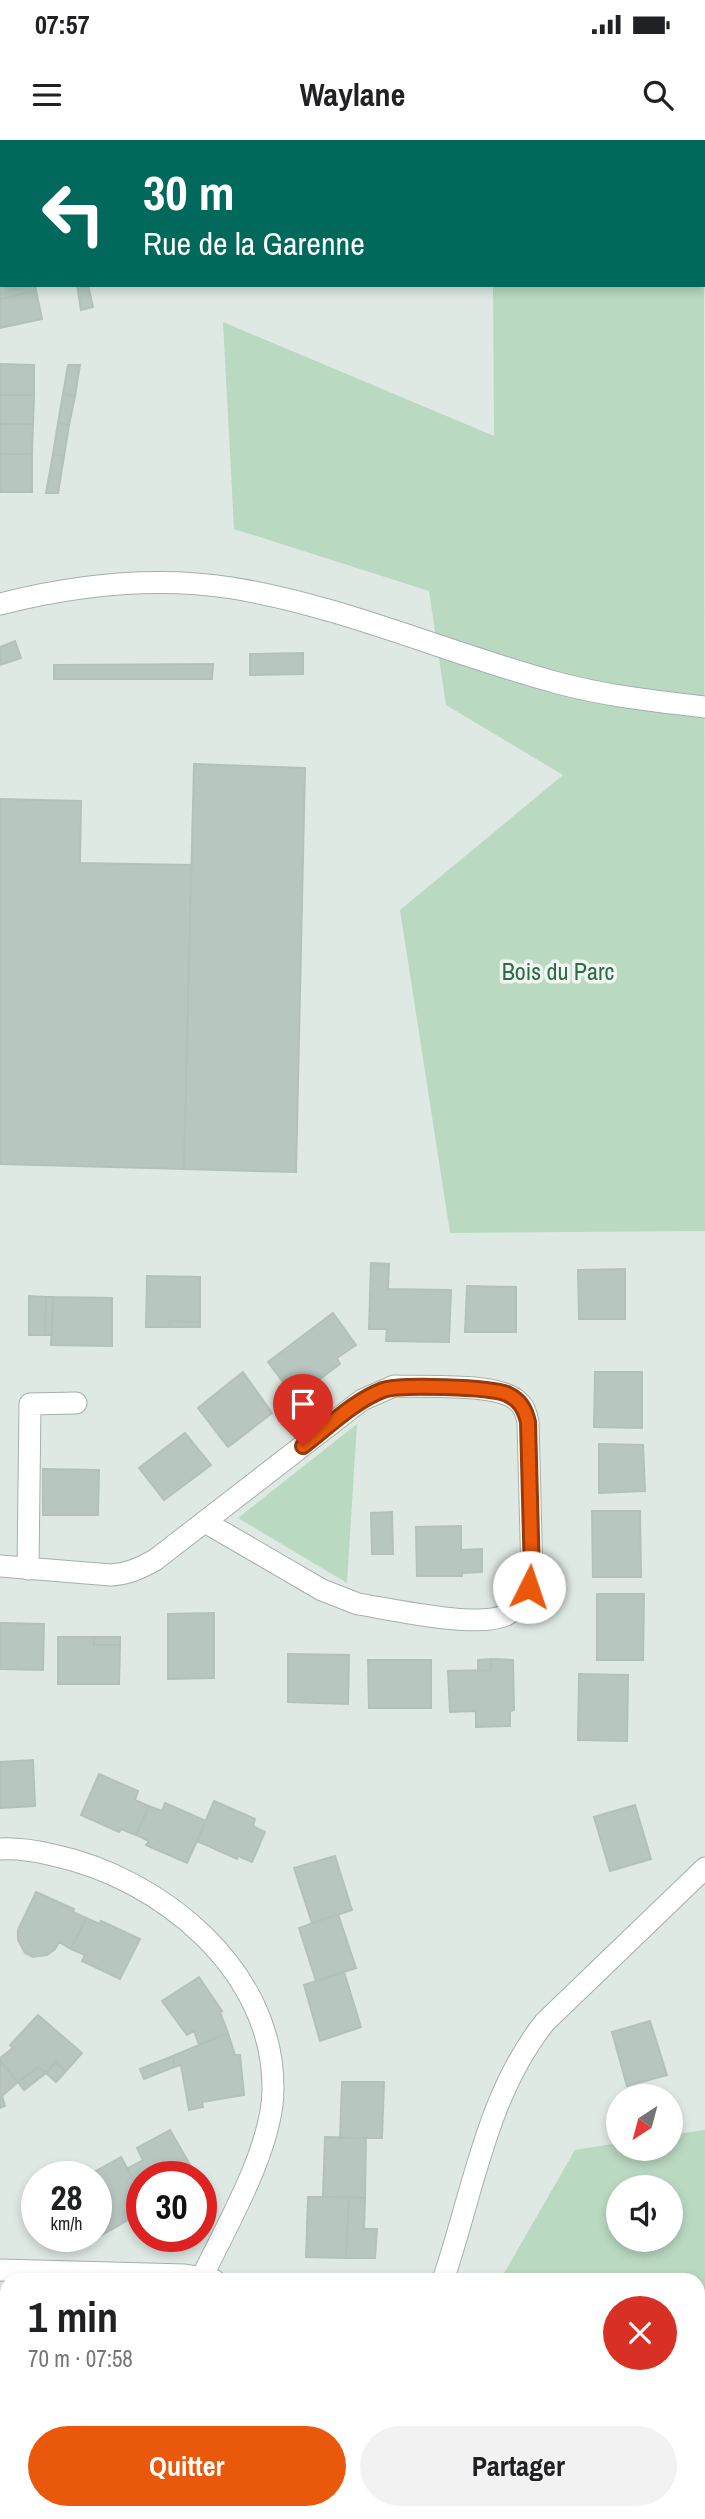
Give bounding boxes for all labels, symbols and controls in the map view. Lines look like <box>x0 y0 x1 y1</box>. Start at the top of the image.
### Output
text: 07:57 <box>35 7 90 42</box>
text: Waylane <box>300 73 405 116</box>
icon: menu <box>28 76 66 114</box>
icon: search <box>639 76 677 114</box>
text: 30 m <box>143 159 235 225</box>
icon: left <box>28 168 119 259</box>
text: Rue de la Garenne <box>143 222 365 265</box>
park label: Bois du Parc <box>502 955 614 987</box>
pin <box>273 1374 333 1446</box>
icon: arrive <box>284 1385 322 1423</box>
position arrow <box>492 1550 566 1624</box>
north arrow <box>606 2084 682 2161</box>
map controls <box>606 2084 683 2252</box>
speed limit sign: 30 <box>126 2161 217 2252</box>
text: 28 <box>51 2174 82 2221</box>
button: sound <box>606 2175 683 2252</box>
text: km/h <box>51 2211 83 2236</box>
text: 1 min <box>28 2289 118 2345</box>
button: close <box>603 2296 677 2370</box>
text: 70 m · 07:58 <box>28 2343 133 2374</box>
button: Quitter <box>28 2426 346 2506</box>
button: Partager <box>360 2426 677 2506</box>

